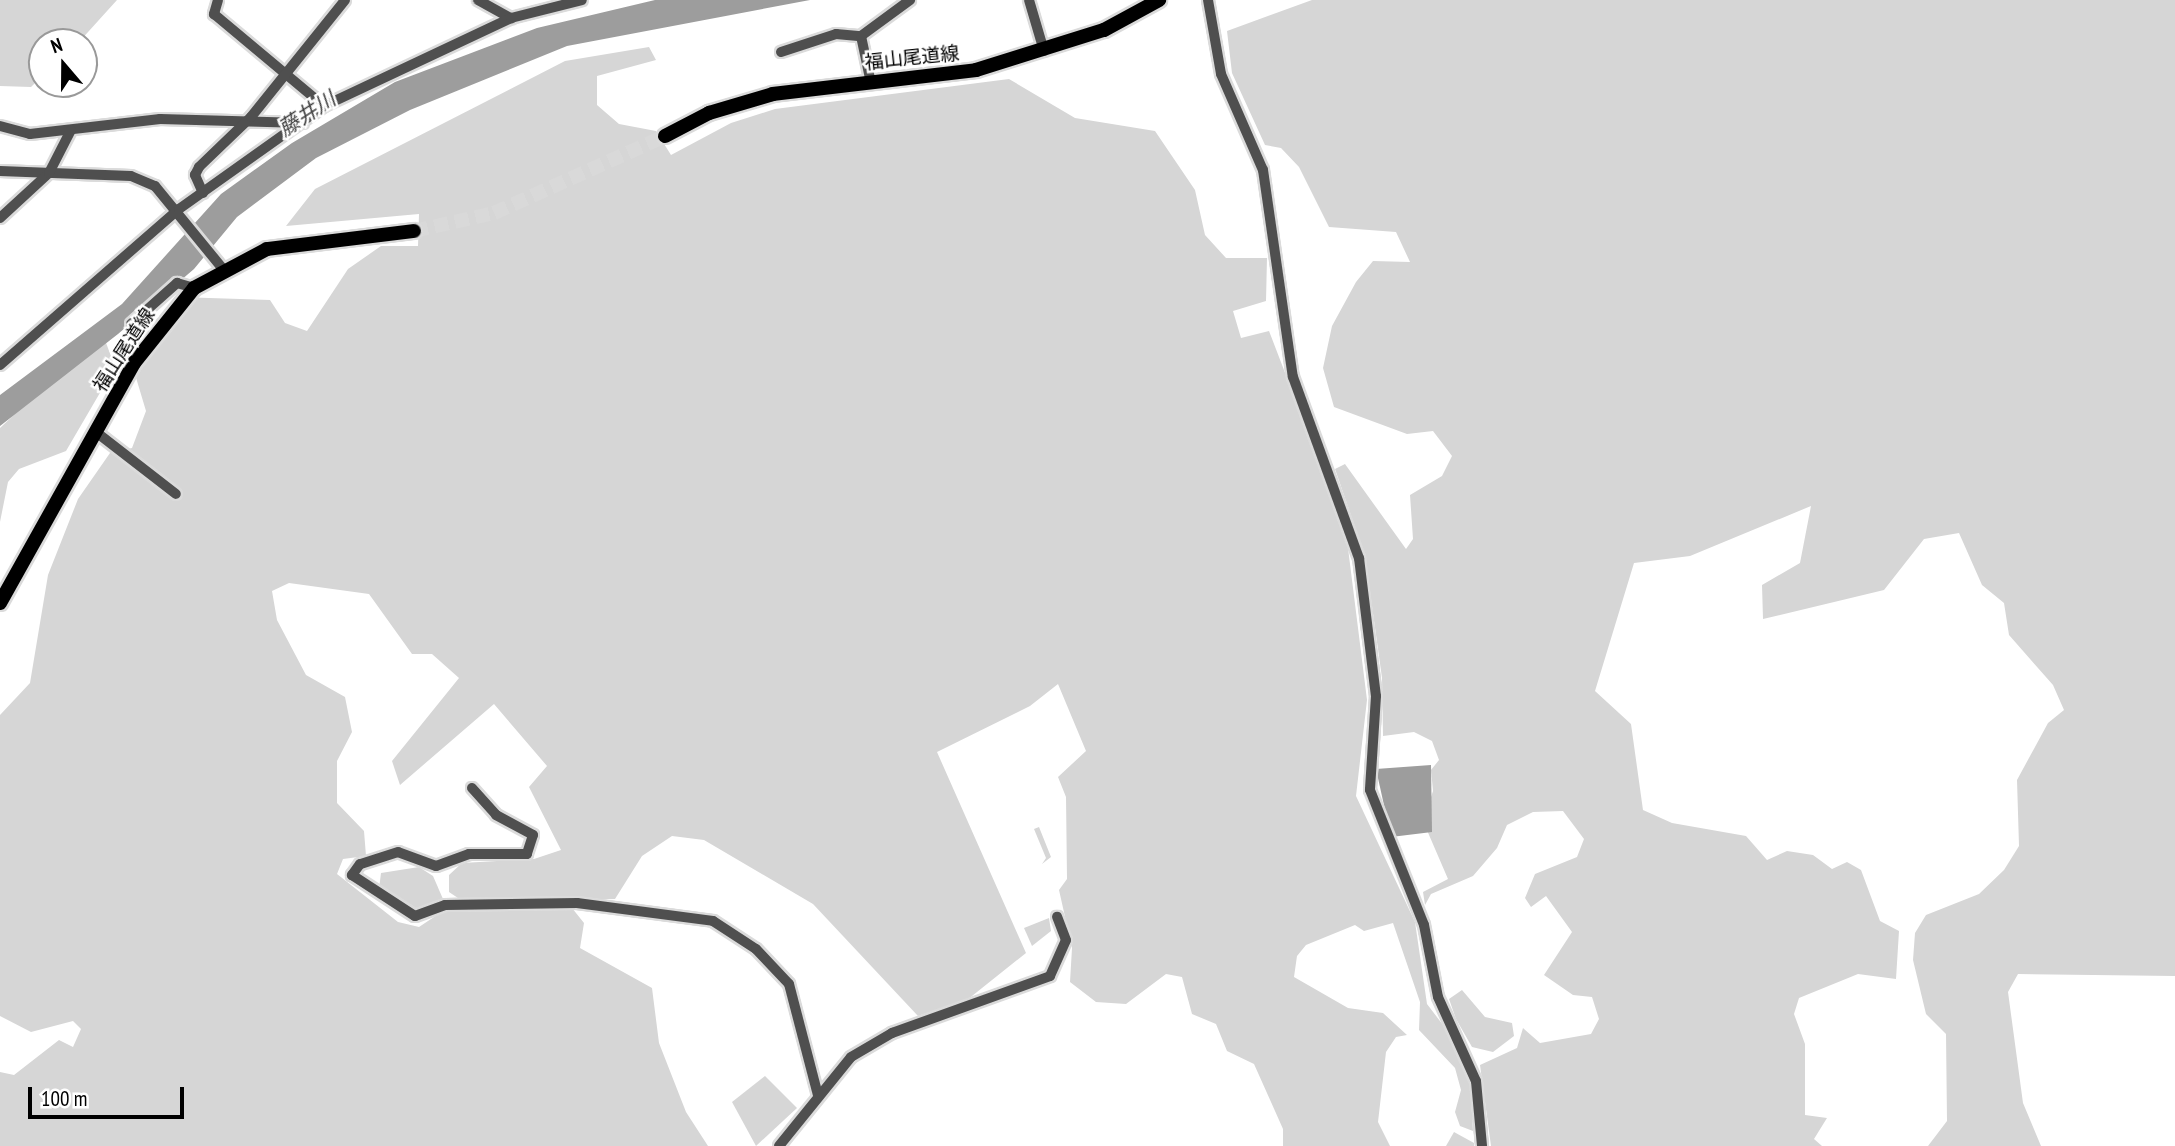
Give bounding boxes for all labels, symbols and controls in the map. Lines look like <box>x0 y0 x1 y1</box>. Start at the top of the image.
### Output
north arrow <box>28 28 98 98</box>
text: N <box>48 32 65 58</box>
street label: 福山尾道線 <box>864 42 960 74</box>
water label: 藤井川 <box>274 86 340 142</box>
street label: 福山尾道線 <box>89 304 159 396</box>
scale bar <box>32 1072 187 1116</box>
text: 100 m <box>41 1085 87 1112</box>

